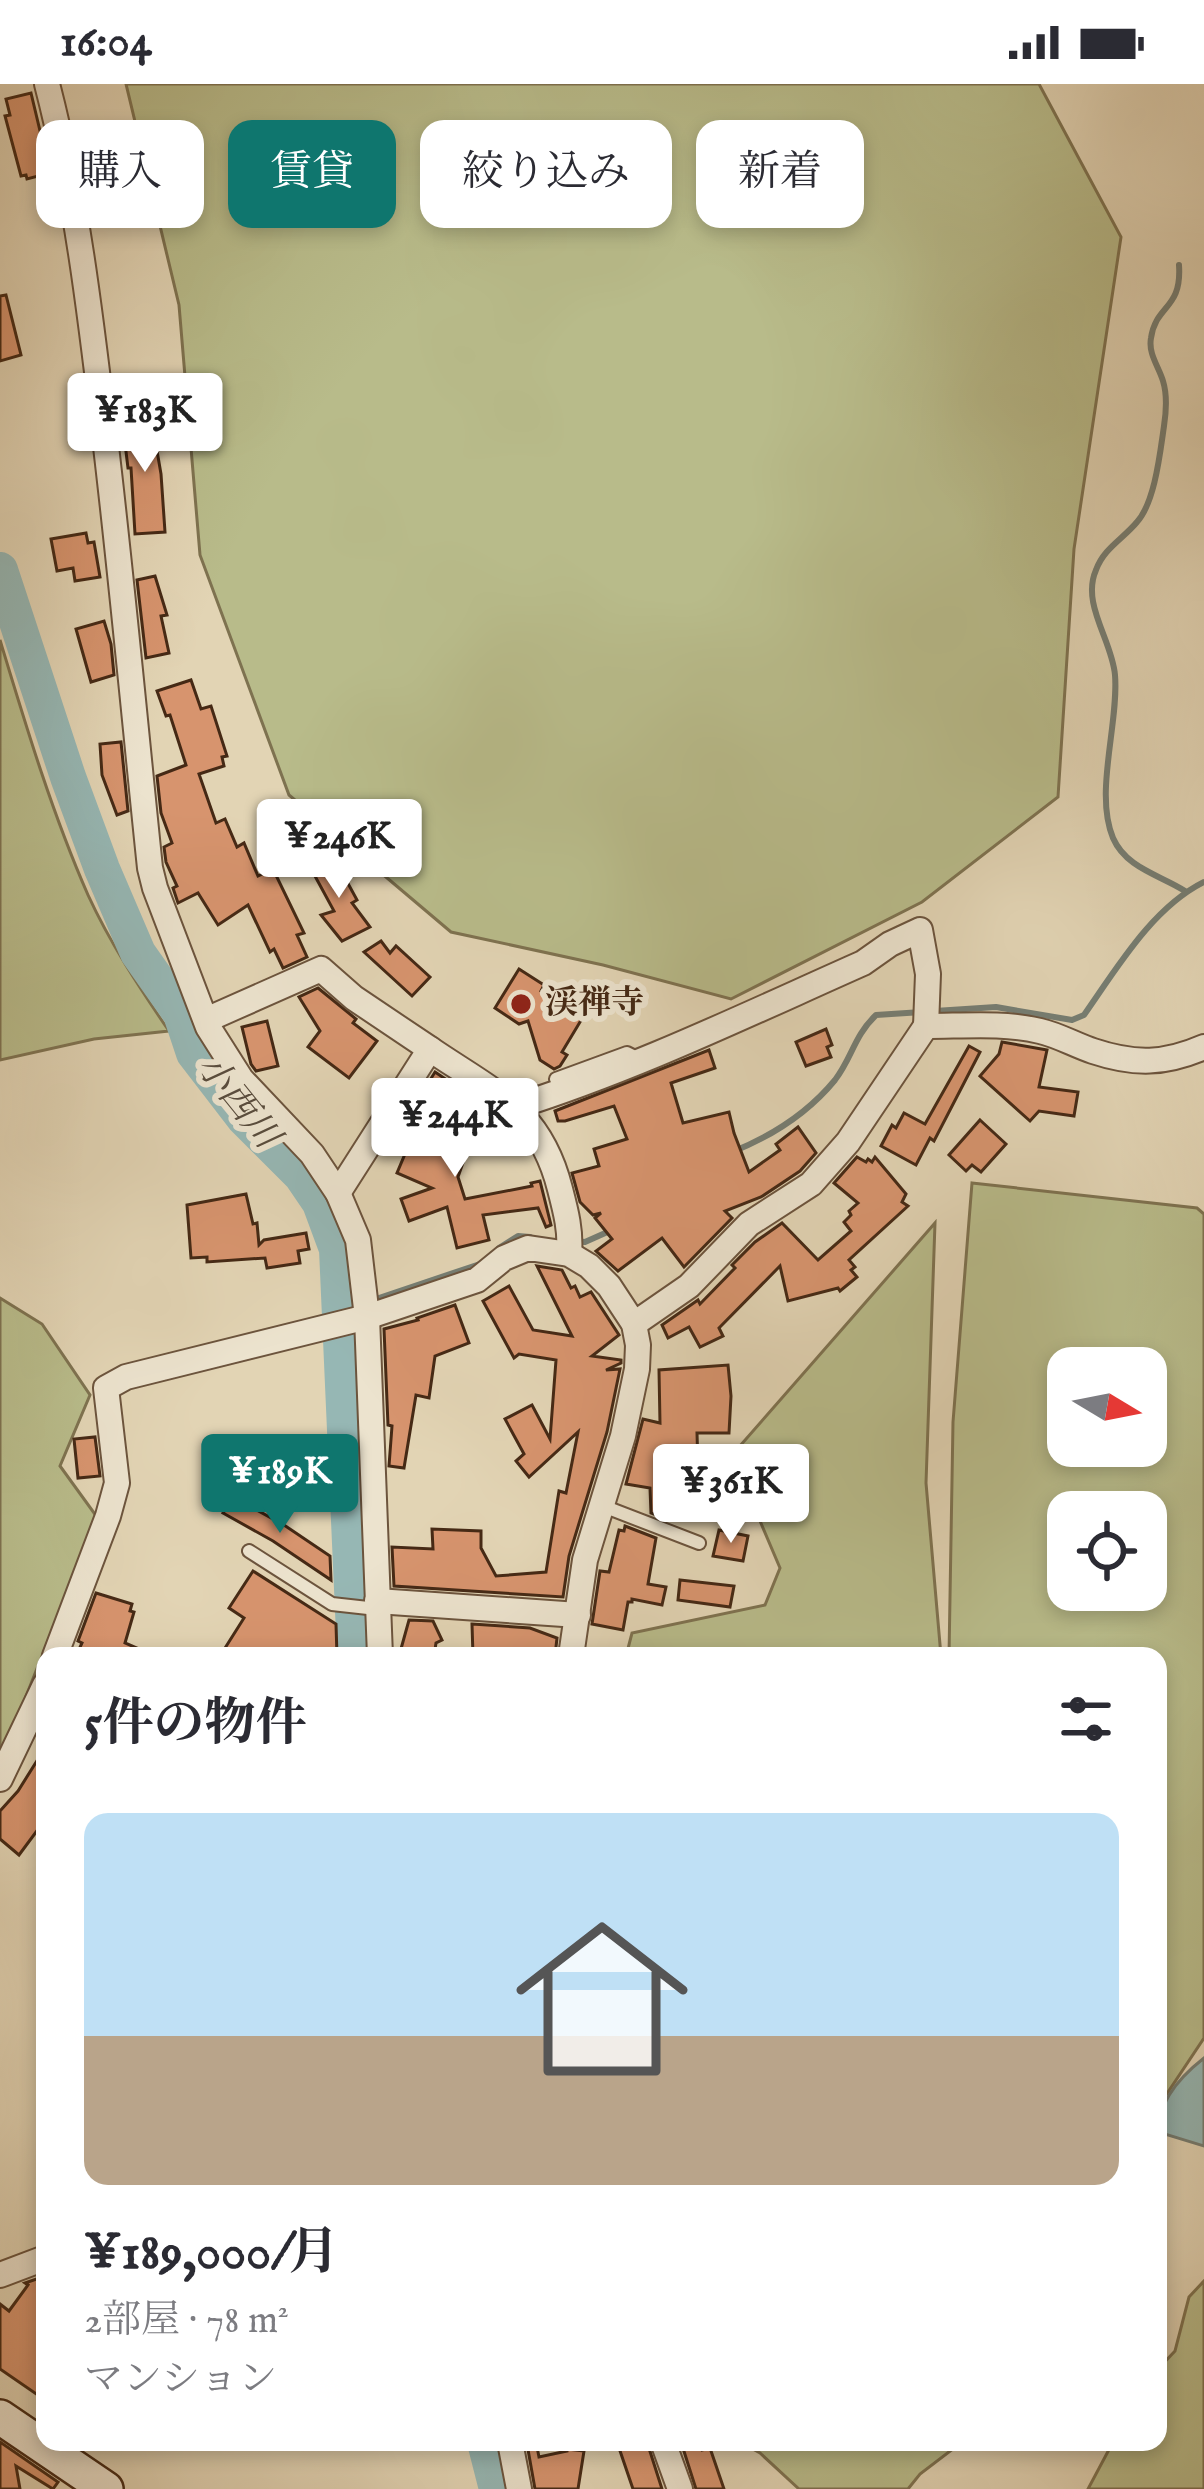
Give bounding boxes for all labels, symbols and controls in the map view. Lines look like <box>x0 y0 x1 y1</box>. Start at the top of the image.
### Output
text: 16:04 <box>60 14 152 71</box>
chip: 購入 <box>36 120 204 228</box>
chip: 賃貸 <box>228 120 396 228</box>
chip: 絞り込み <box>420 120 672 228</box>
chip: 新着 <box>696 120 864 228</box>
pin: ¥183K <box>61 373 229 475</box>
text: ¥183K <box>94 387 196 436</box>
pin: ¥246K <box>255 799 423 901</box>
text: ¥246K <box>284 813 394 862</box>
place label: 渓禅寺 <box>545 983 644 1025</box>
marker: 渓禅寺 <box>508 991 534 1017</box>
water label: 小西川 <box>185 1046 291 1162</box>
pin: ¥244K <box>371 1078 539 1180</box>
text: ¥244K <box>398 1092 512 1141</box>
north arrow <box>1047 1347 1167 1467</box>
map controls <box>1047 1347 1167 1611</box>
pin: ¥189K <box>196 1434 364 1536</box>
pin: ¥361K <box>647 1444 815 1546</box>
text: ¥189K <box>228 1448 332 1497</box>
text: ¥361K <box>680 1458 782 1507</box>
button: locate <box>1047 1491 1167 1611</box>
icon: filters <box>1053 1686 1119 1752</box>
text: 5件の物件 <box>84 1693 306 1758</box>
icon: home <box>494 1891 710 2107</box>
text: ¥189,000/月 <box>84 2222 340 2287</box>
text: 2部屋 · 78 m² <box>84 2297 289 2346</box>
text: マンション <box>84 2356 277 2405</box>

